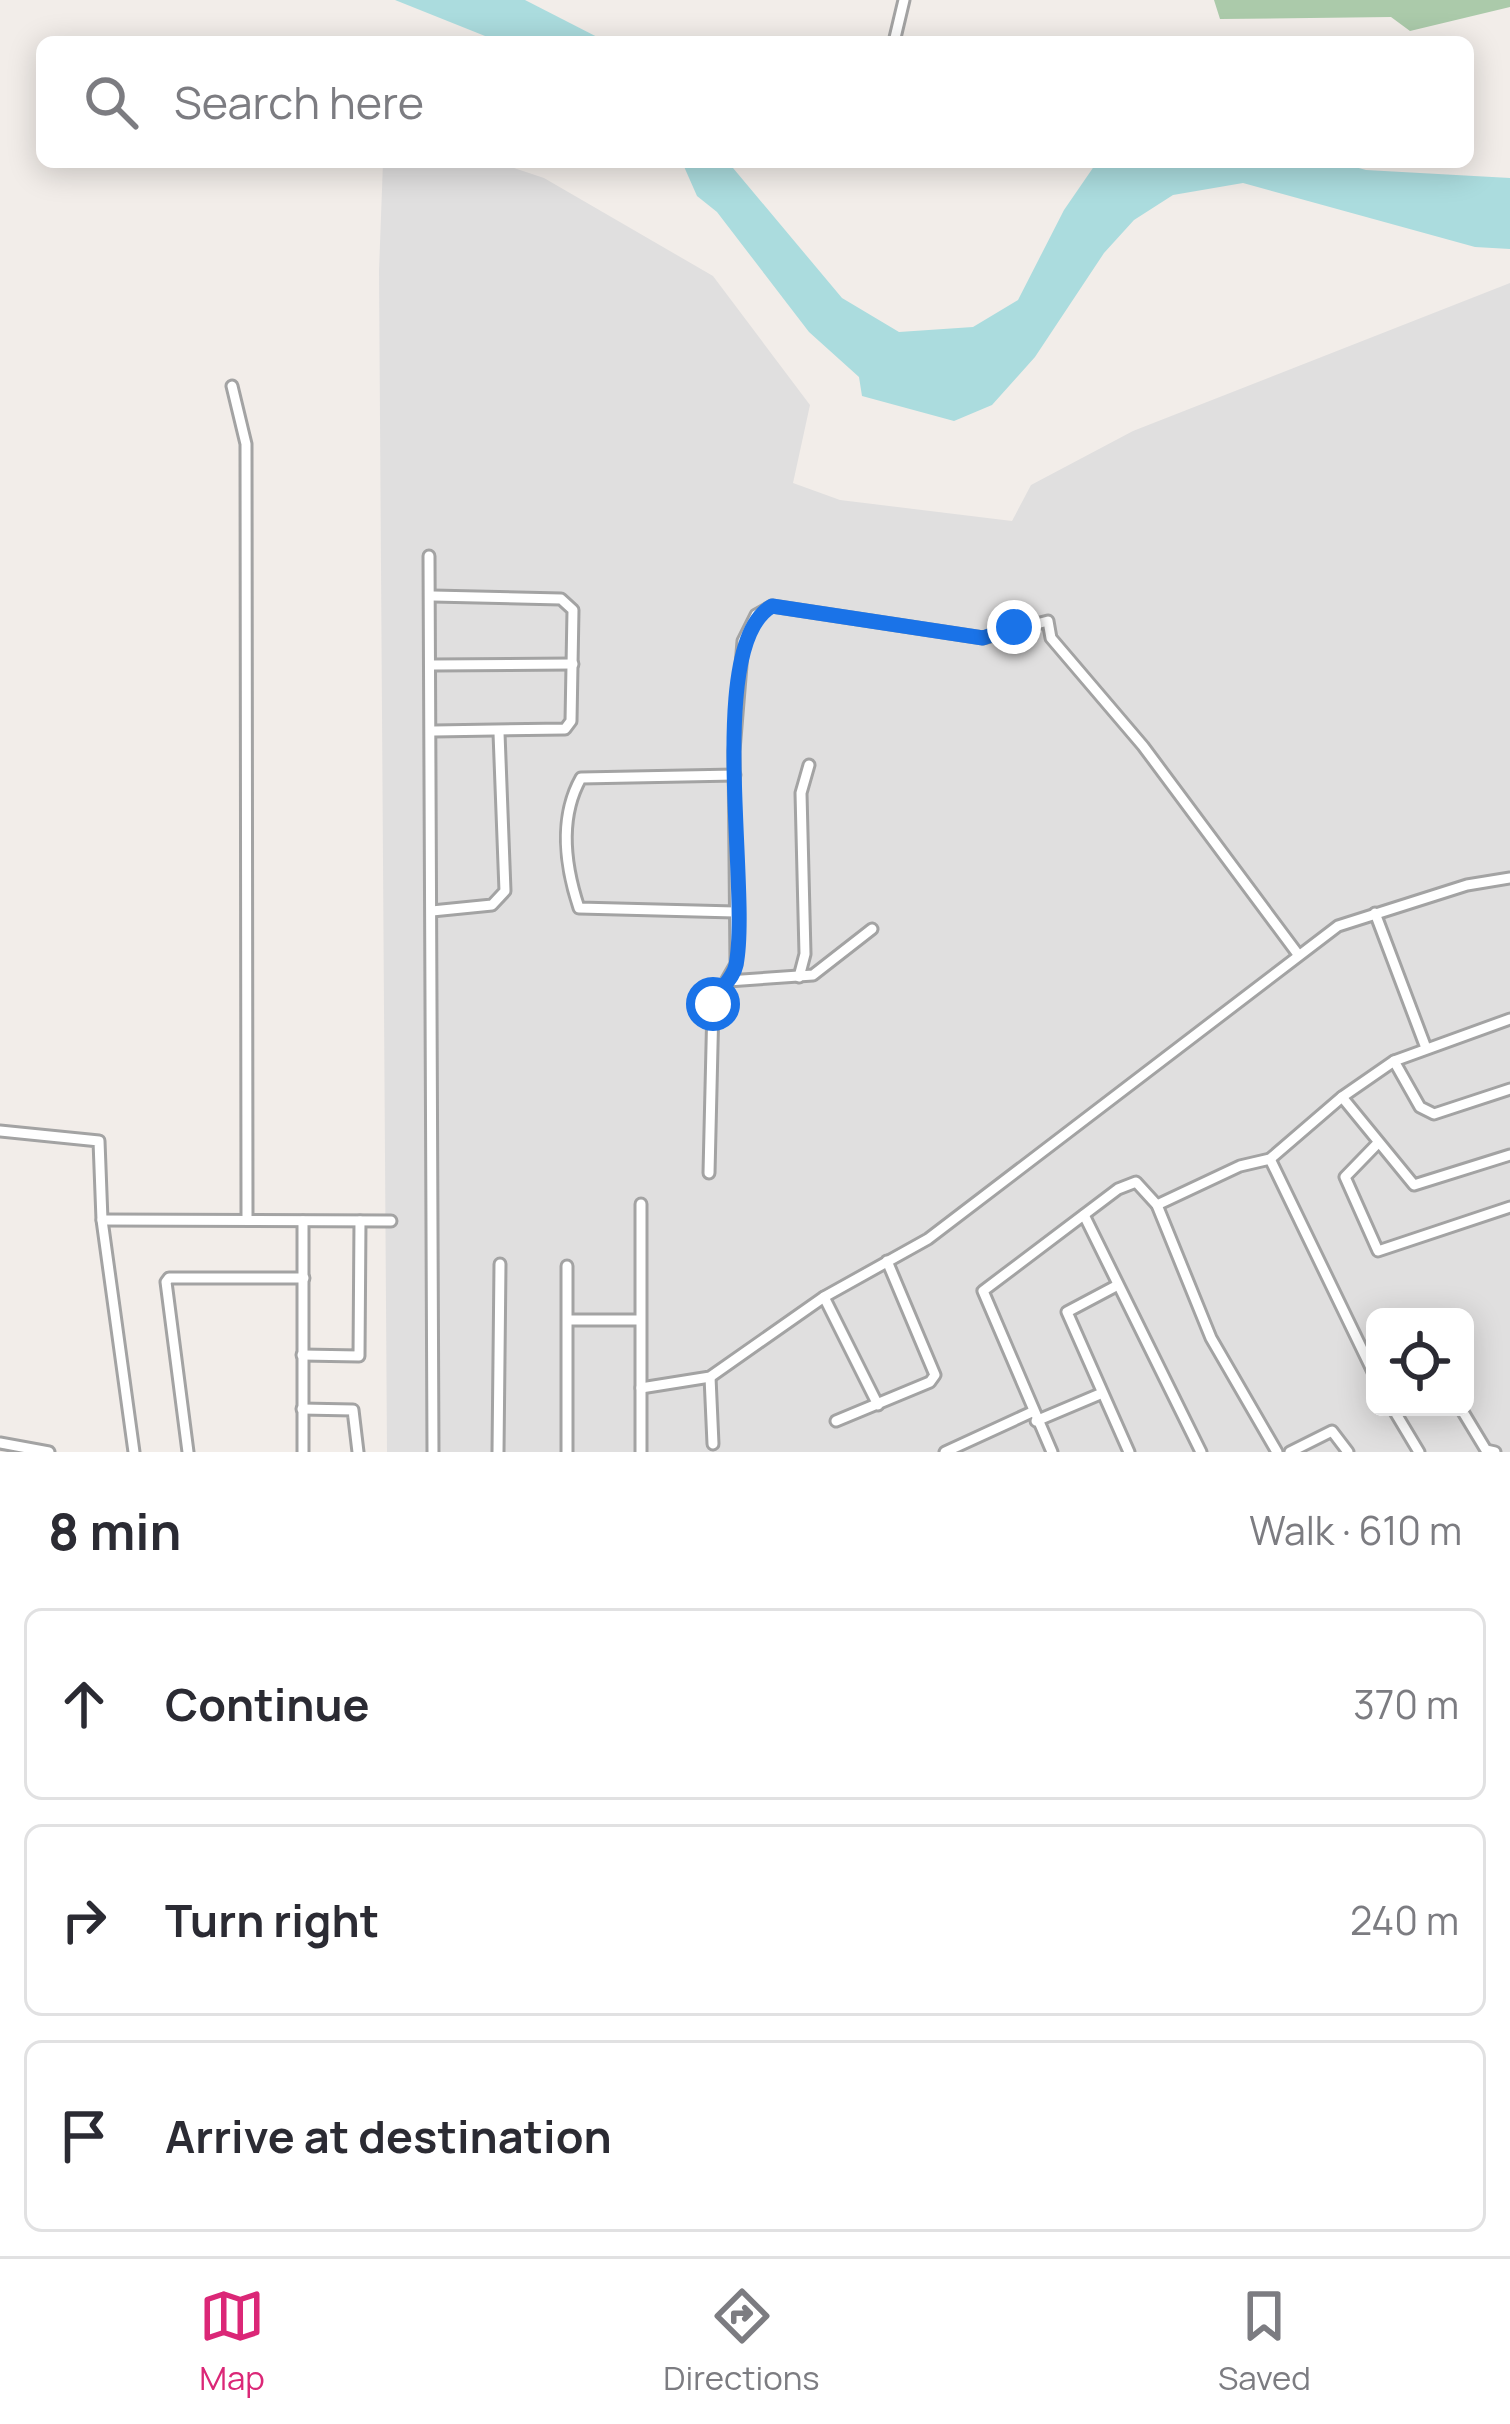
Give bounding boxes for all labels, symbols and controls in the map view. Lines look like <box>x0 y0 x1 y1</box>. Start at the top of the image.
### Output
search box <box>36 36 1474 168</box>
icon: search <box>78 69 144 135</box>
text: Search here <box>174 71 424 133</box>
route end <box>987 600 1041 654</box>
route start <box>686 977 740 1031</box>
map controls <box>1366 1308 1474 1416</box>
button: locate <box>1366 1308 1474 1416</box>
text: 8 min <box>48 1496 182 1565</box>
text: Walk · 610 m <box>1249 1503 1462 1557</box>
icon: ahead <box>51 1671 117 1737</box>
text: Continue <box>165 1673 370 1735</box>
text: 370 m <box>1353 1677 1459 1731</box>
icon: right <box>51 1887 117 1953</box>
text: Turn right <box>165 1889 379 1951</box>
text: 240 m <box>1350 1893 1459 1947</box>
icon: arrive <box>51 2103 117 2169</box>
text: Arrive at destination <box>165 2105 612 2167</box>
tab: Map <box>199 2283 265 2400</box>
tab: Directions <box>663 2283 820 2400</box>
tab: Saved <box>1218 2283 1311 2400</box>

